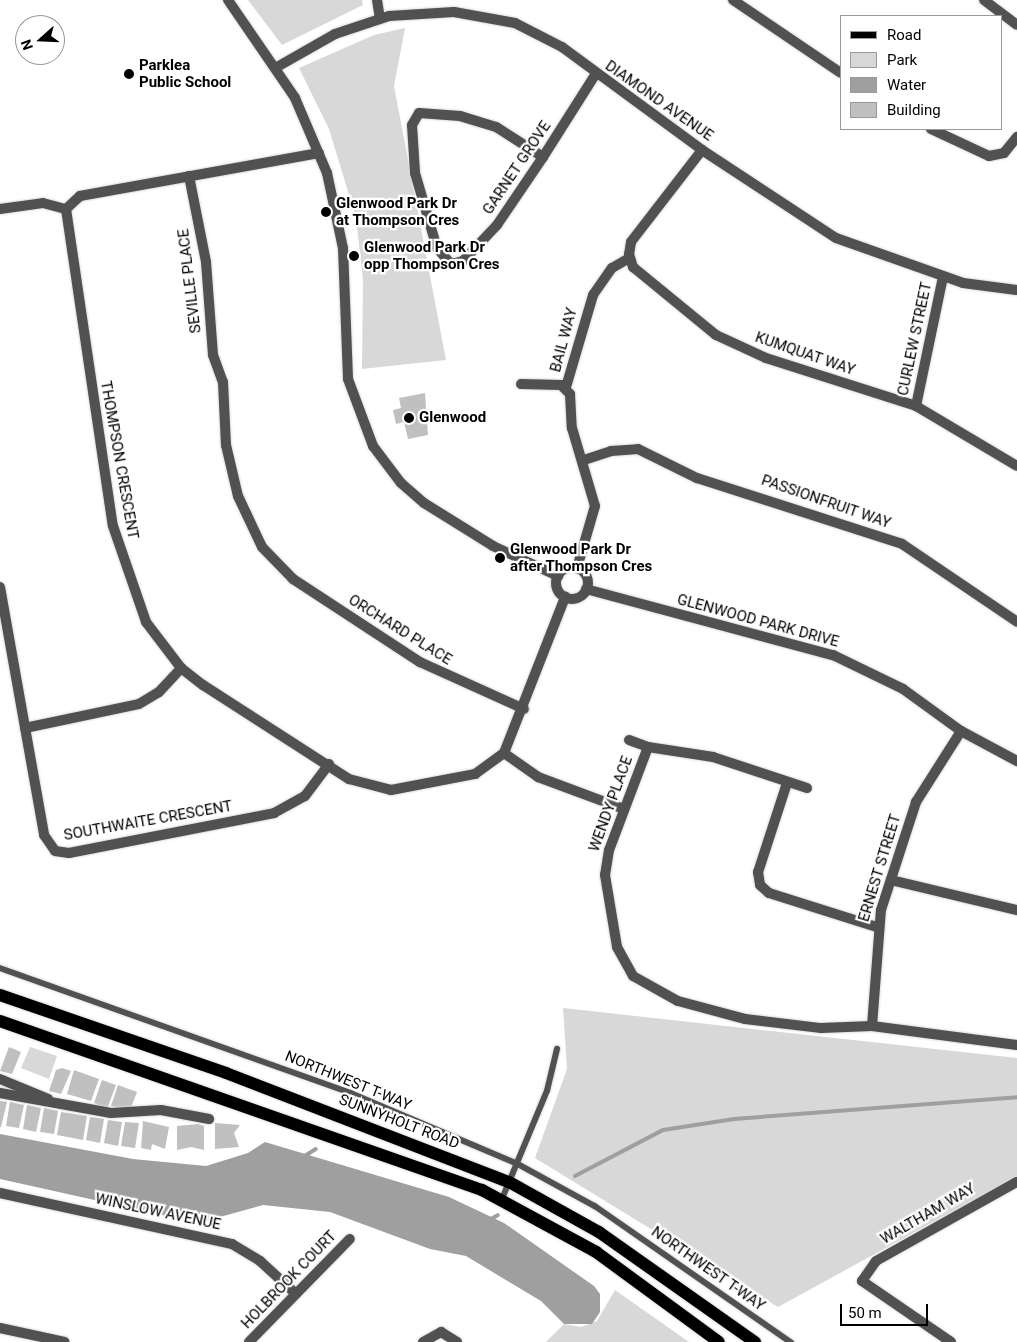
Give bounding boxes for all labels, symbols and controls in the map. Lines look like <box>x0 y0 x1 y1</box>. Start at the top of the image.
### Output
north arrow <box>15 15 65 65</box>
legend <box>840 15 1002 130</box>
text: Road <box>887 26 921 44</box>
text: N <box>18 37 36 52</box>
text: Park <box>887 51 917 69</box>
place label: Parklea Public School <box>139 56 231 91</box>
street label: DIAMOND AVENUE <box>602 57 716 145</box>
marker: Parklea Public School <box>123 68 135 80</box>
text: Water <box>887 76 926 94</box>
text: Building <box>887 101 941 119</box>
street label: GARNET GROVE <box>479 118 555 218</box>
place label: Glenwood Park Dr at Thompson Cres <box>336 194 460 229</box>
marker: Glenwood Park Dr at Thompson Cres <box>320 206 332 218</box>
street label: SEVILLE PLACE <box>175 228 205 334</box>
place label: Glenwood Park Dr opp Thompson Cres <box>364 238 500 273</box>
marker: Glenwood Park Dr opp Thompson Cres <box>348 250 360 262</box>
street label: CURLEW STREET <box>894 281 936 397</box>
street label: BAIL WAY <box>547 306 581 374</box>
street label: KUMQUAT WAY <box>753 328 857 380</box>
street label: THOMPSON CRESCENT <box>96 379 142 541</box>
place label: Glenwood <box>419 409 486 427</box>
marker: Glenwood <box>403 412 415 424</box>
street label: PASSIONFRUIT WAY <box>759 471 893 533</box>
place label: Glenwood Park Dr after Thompson Cres <box>510 540 653 575</box>
marker: Glenwood Park Dr after Thompson Cres <box>494 552 506 564</box>
street label: ORCHARD PLACE <box>345 591 455 669</box>
street label: GLENWOOD PARK DRIVE <box>675 591 841 651</box>
street label: WENDY PLACE <box>585 754 637 854</box>
street label: SOUTHWAITE CRESCENT <box>62 797 234 845</box>
street label: ERNEST STREET <box>855 812 905 924</box>
street label: NORTHWEST T-WAY <box>282 1047 414 1115</box>
street label: SUNNYHOLT ROAD <box>336 1091 462 1153</box>
street label: WALTHAM WAY <box>877 1180 979 1248</box>
street label: WINSLOW AVENUE <box>93 1190 223 1234</box>
street label: NORTHWEST T-WAY <box>647 1223 769 1315</box>
street label: HOLBROOK COURT <box>238 1227 340 1333</box>
scale bar <box>842 1294 930 1326</box>
text: 50 m <box>848 1304 882 1322</box>

